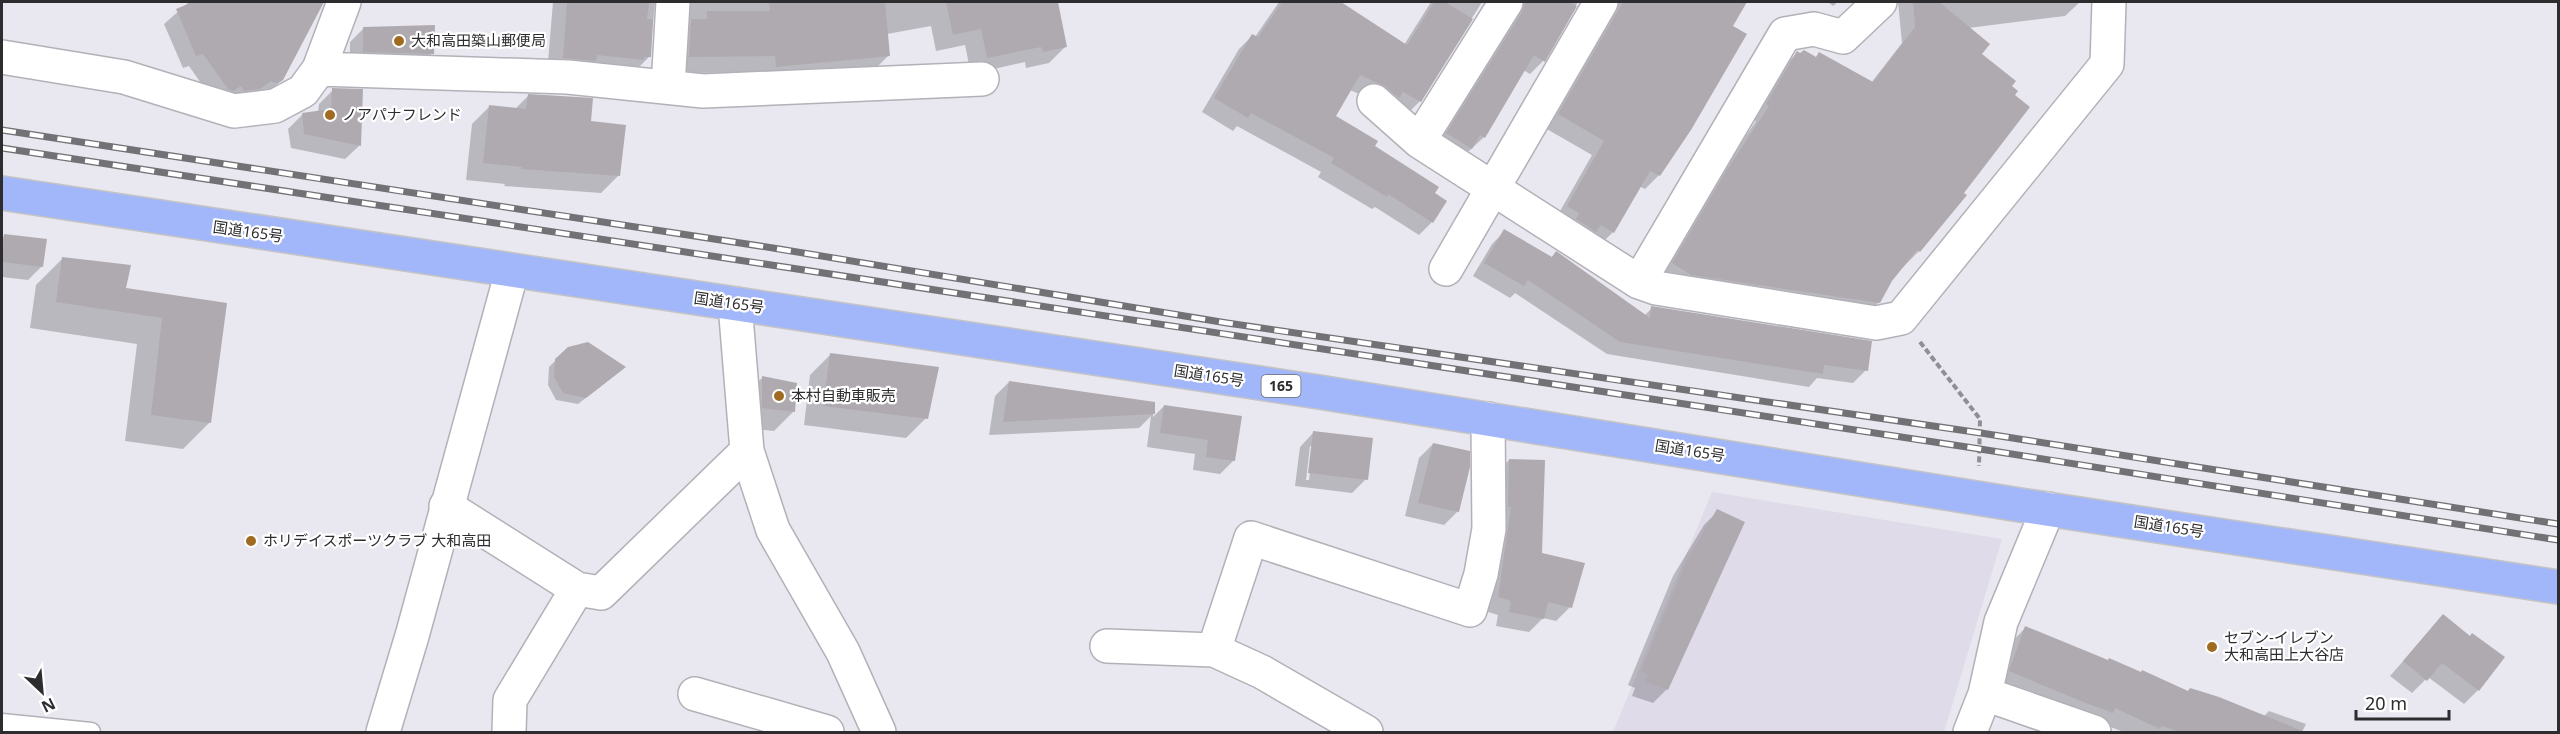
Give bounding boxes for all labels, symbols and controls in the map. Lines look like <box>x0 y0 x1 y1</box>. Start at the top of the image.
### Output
place label: 大和高田築山郵便局 <box>411 30 546 50</box>
marker: 大和高田築山郵便局 <box>392 34 406 48</box>
place label: ノアパナフレンド <box>342 104 462 124</box>
marker: ノアパナフレンド <box>323 108 337 122</box>
street label: 国道165号 <box>212 216 285 246</box>
street label: 国道165号 <box>693 287 766 317</box>
street label: 国道165号 <box>1173 360 1246 390</box>
road number: 165 <box>1262 375 1300 397</box>
place label: 本村自動車販売 <box>791 385 896 405</box>
marker: 本村自動車販売 <box>772 389 786 403</box>
street label: 国道165号 <box>1654 435 1727 465</box>
street label: 国道165号 <box>2133 511 2206 541</box>
place label: ホリデイスポーツクラブ 大和高田 <box>263 530 491 550</box>
marker: ホリデイスポーツクラブ 大和高田 <box>244 534 258 548</box>
place label: セブン-イレブン 大和高田上大谷店 <box>2224 627 2344 664</box>
marker: セブン-イレブン 大和高田上大谷店 <box>2205 640 2219 654</box>
north arrow <box>12 662 72 722</box>
scale bar <box>2356 683 2449 721</box>
text: 20 m <box>2365 691 2407 715</box>
text: N <box>38 693 59 718</box>

